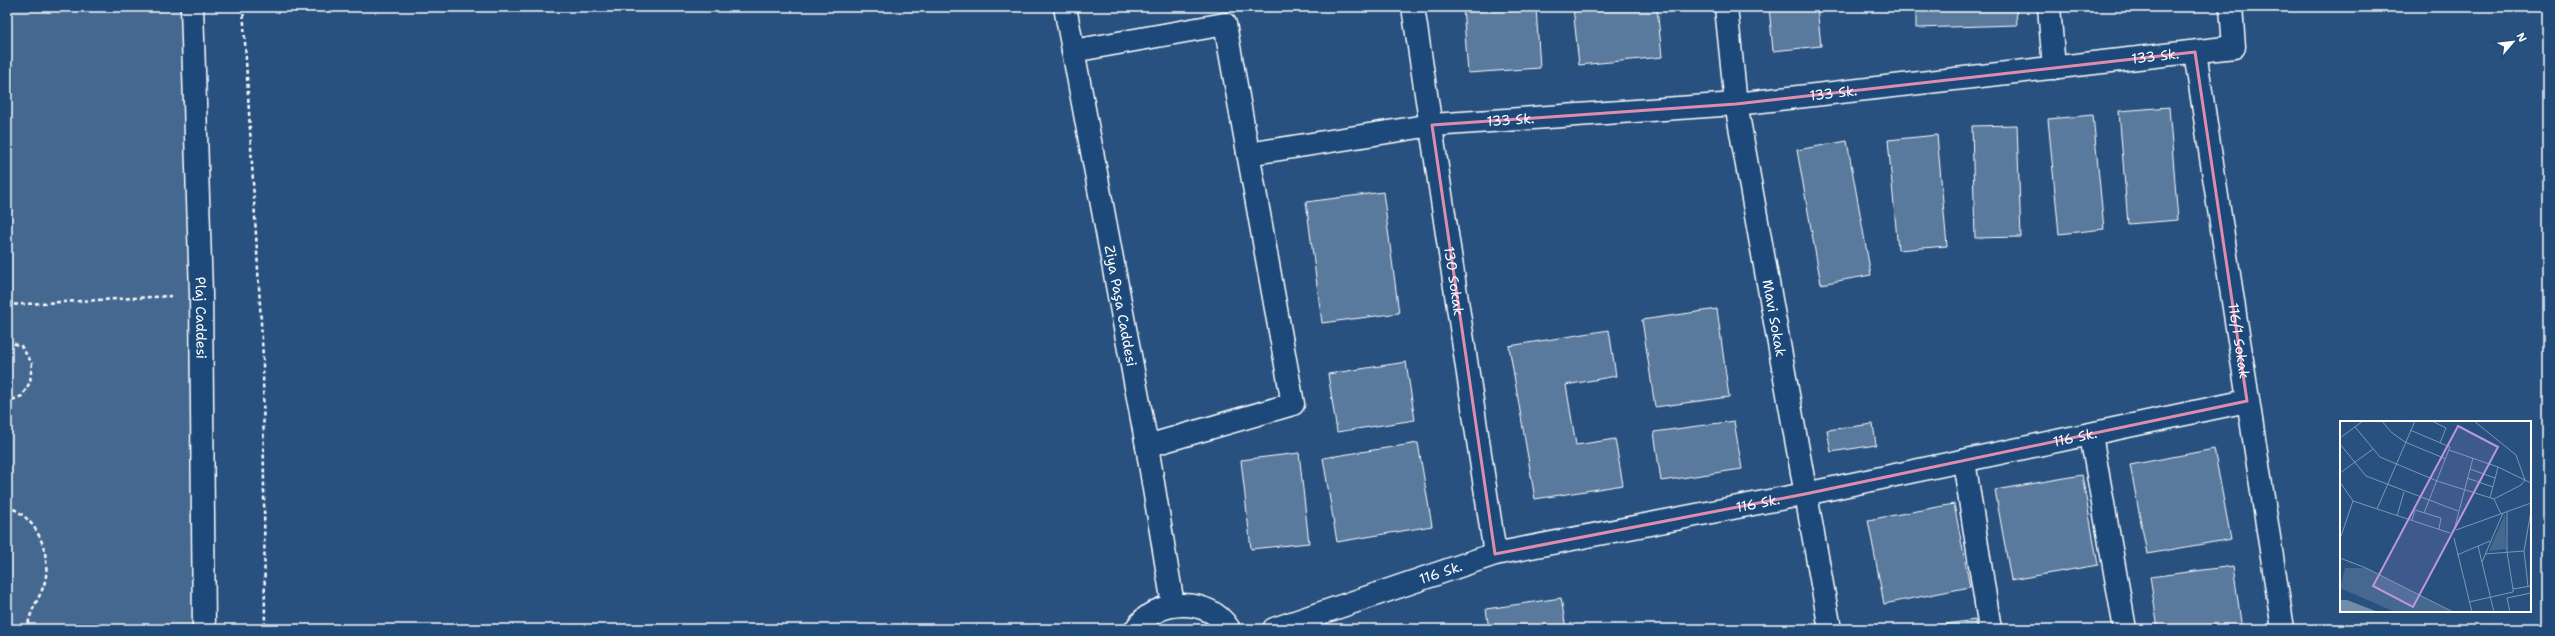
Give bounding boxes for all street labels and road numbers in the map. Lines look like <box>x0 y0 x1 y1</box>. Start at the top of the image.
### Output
street label: 133 Sk. <box>2131 44 2180 68</box>
street label: 133 Sk. <box>1809 81 1858 105</box>
street label: 133 Sk. <box>1486 109 1535 130</box>
street label: Ziya Paşa Caddesi <box>1101 244 1141 368</box>
street label: 130 Sokak <box>1440 245 1468 317</box>
street label: Plaj Caddesi <box>191 276 211 359</box>
street label: Mavi Sokak <box>1759 278 1790 358</box>
street label: 116/1 Sokak <box>2224 302 2254 380</box>
street label: 116 Sk. <box>2051 424 2099 451</box>
street label: 116 Sk. <box>1734 490 1781 516</box>
street label: 116 Sk. <box>1417 557 1465 588</box>

